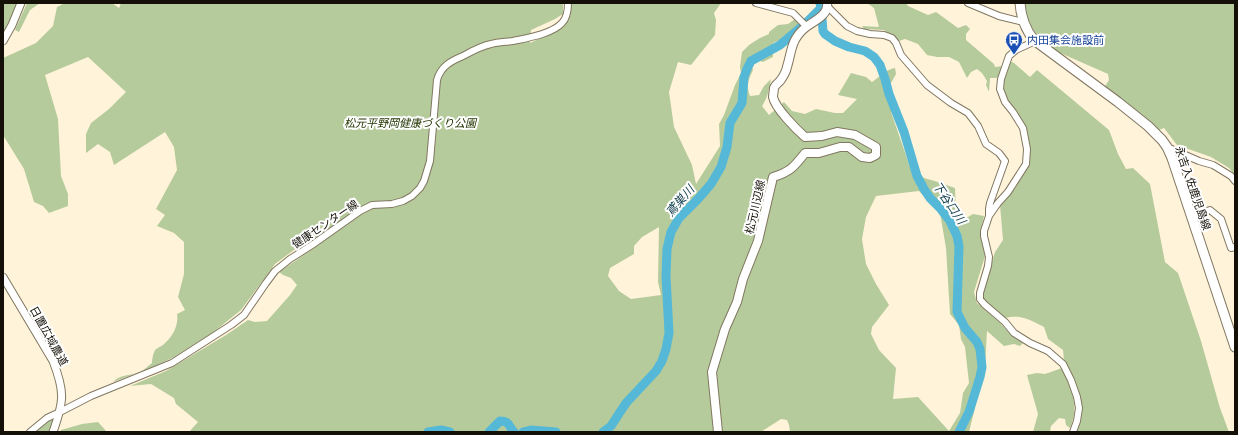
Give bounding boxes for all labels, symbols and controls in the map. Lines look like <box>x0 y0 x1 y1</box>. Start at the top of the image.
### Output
bus stop icon: 内田集会施設前 <box>1004 30 1024 55</box>
place label: 内田集会施設前 <box>1027 33 1104 48</box>
park label: 松元平野岡健康づくり公園 <box>344 116 478 131</box>
street label: 永吉入佐鹿児島線 <box>1171 144 1214 232</box>
street label: 松元川辺線 <box>742 179 769 236</box>
water label: 下谷口川 <box>929 179 970 229</box>
water label: 鳶巣川 <box>662 181 699 220</box>
street label: 健康センター線 <box>289 197 361 252</box>
street label: 日置広域農道 <box>26 304 71 369</box>

